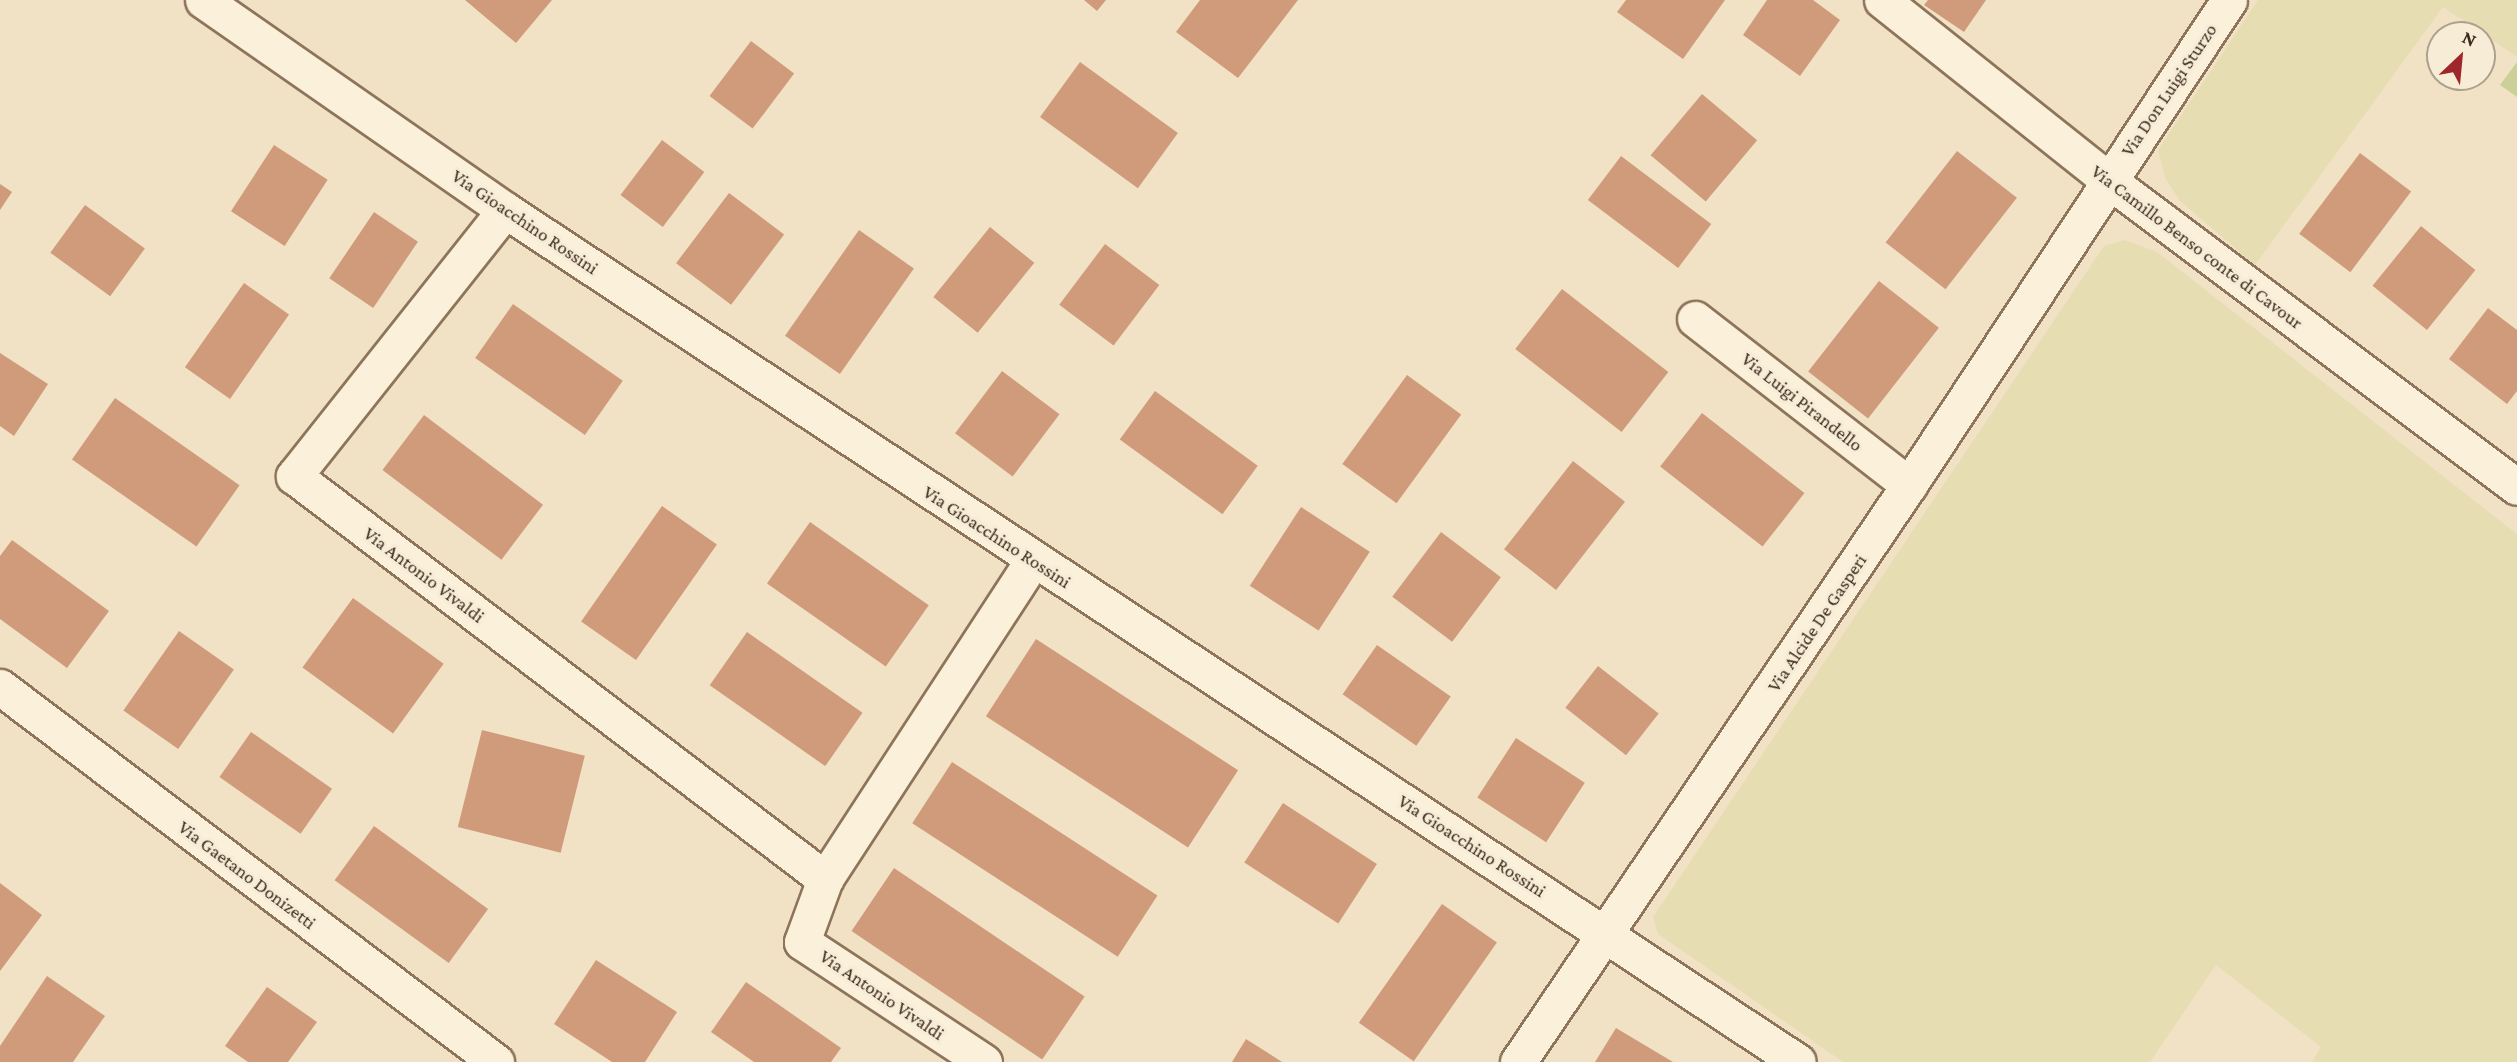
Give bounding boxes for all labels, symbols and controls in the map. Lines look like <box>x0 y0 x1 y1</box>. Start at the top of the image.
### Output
street label: Via Don Luigi Sturzo <box>2116 19 2222 161</box>
north arrow <box>2426 21 2496 91</box>
text: N <box>2459 26 2480 51</box>
street label: Via Camillo Benso conte di Cavour <box>2087 160 2307 334</box>
street label: Via Gioacchino Rossini <box>447 165 603 279</box>
street label: Via Luigi Pirandello <box>1737 348 1867 456</box>
street label: Via Gioacchino Rossini <box>919 481 1075 593</box>
street label: Via Antonio Vivaldi <box>359 522 489 628</box>
street label: Via Alcide De Gasperi <box>1762 550 1872 696</box>
street label: Via Gioacchino Rossini <box>1394 790 1550 902</box>
street label: Via Gaetano Donizetti <box>174 816 320 934</box>
street label: Via Antonio Vivaldi <box>815 945 949 1045</box>

